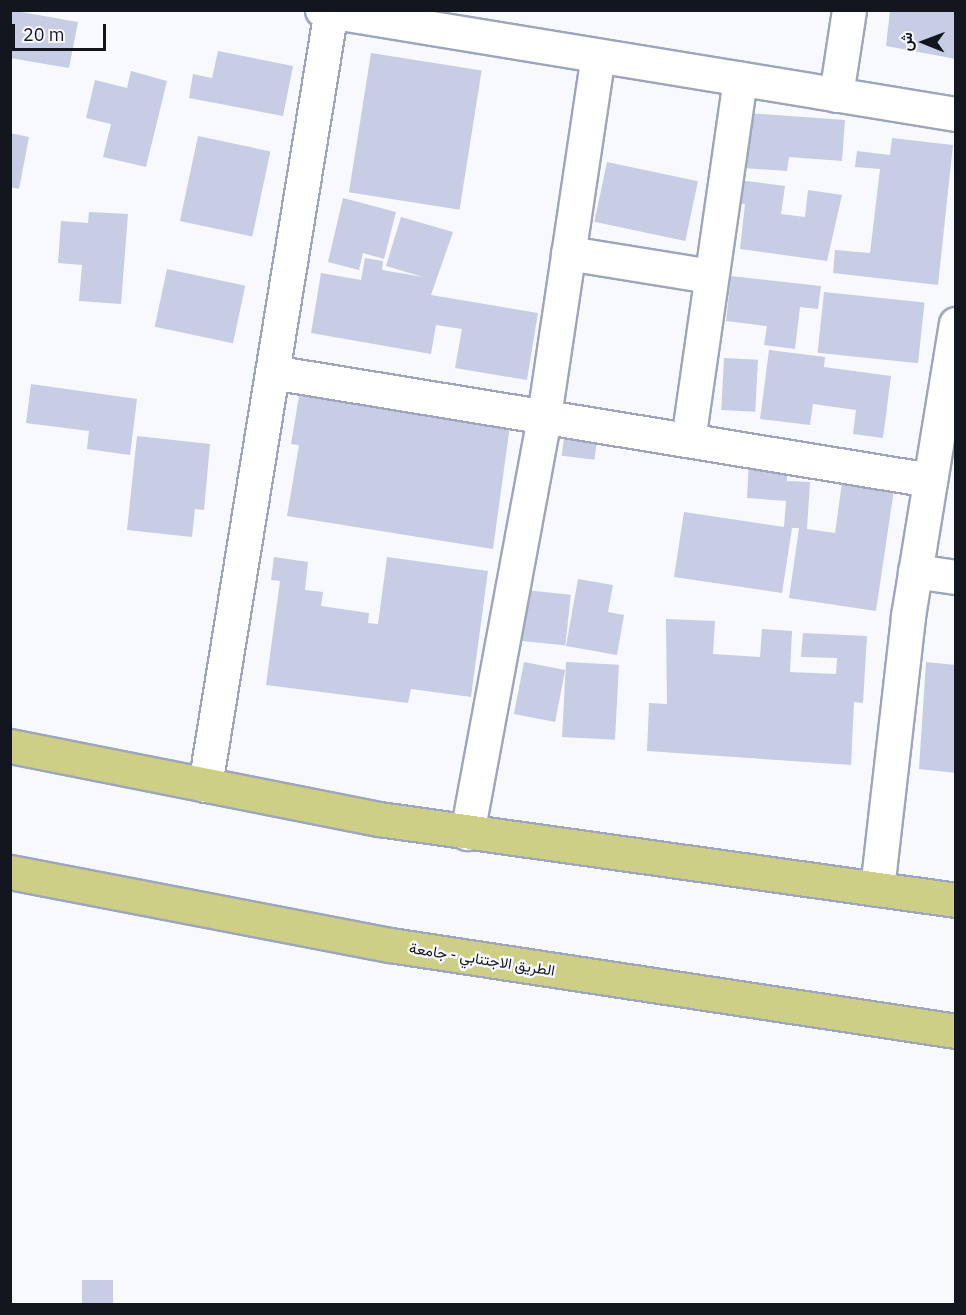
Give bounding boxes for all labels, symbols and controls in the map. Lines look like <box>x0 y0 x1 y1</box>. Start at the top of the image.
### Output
scale bar <box>15 12 110 50</box>
north arrow <box>894 12 954 72</box>
text: 20 m <box>23 23 65 46</box>
text: ش <box>896 32 916 51</box>
street label: الطريق الاجتنابي - جامعة <box>408 939 556 979</box>

